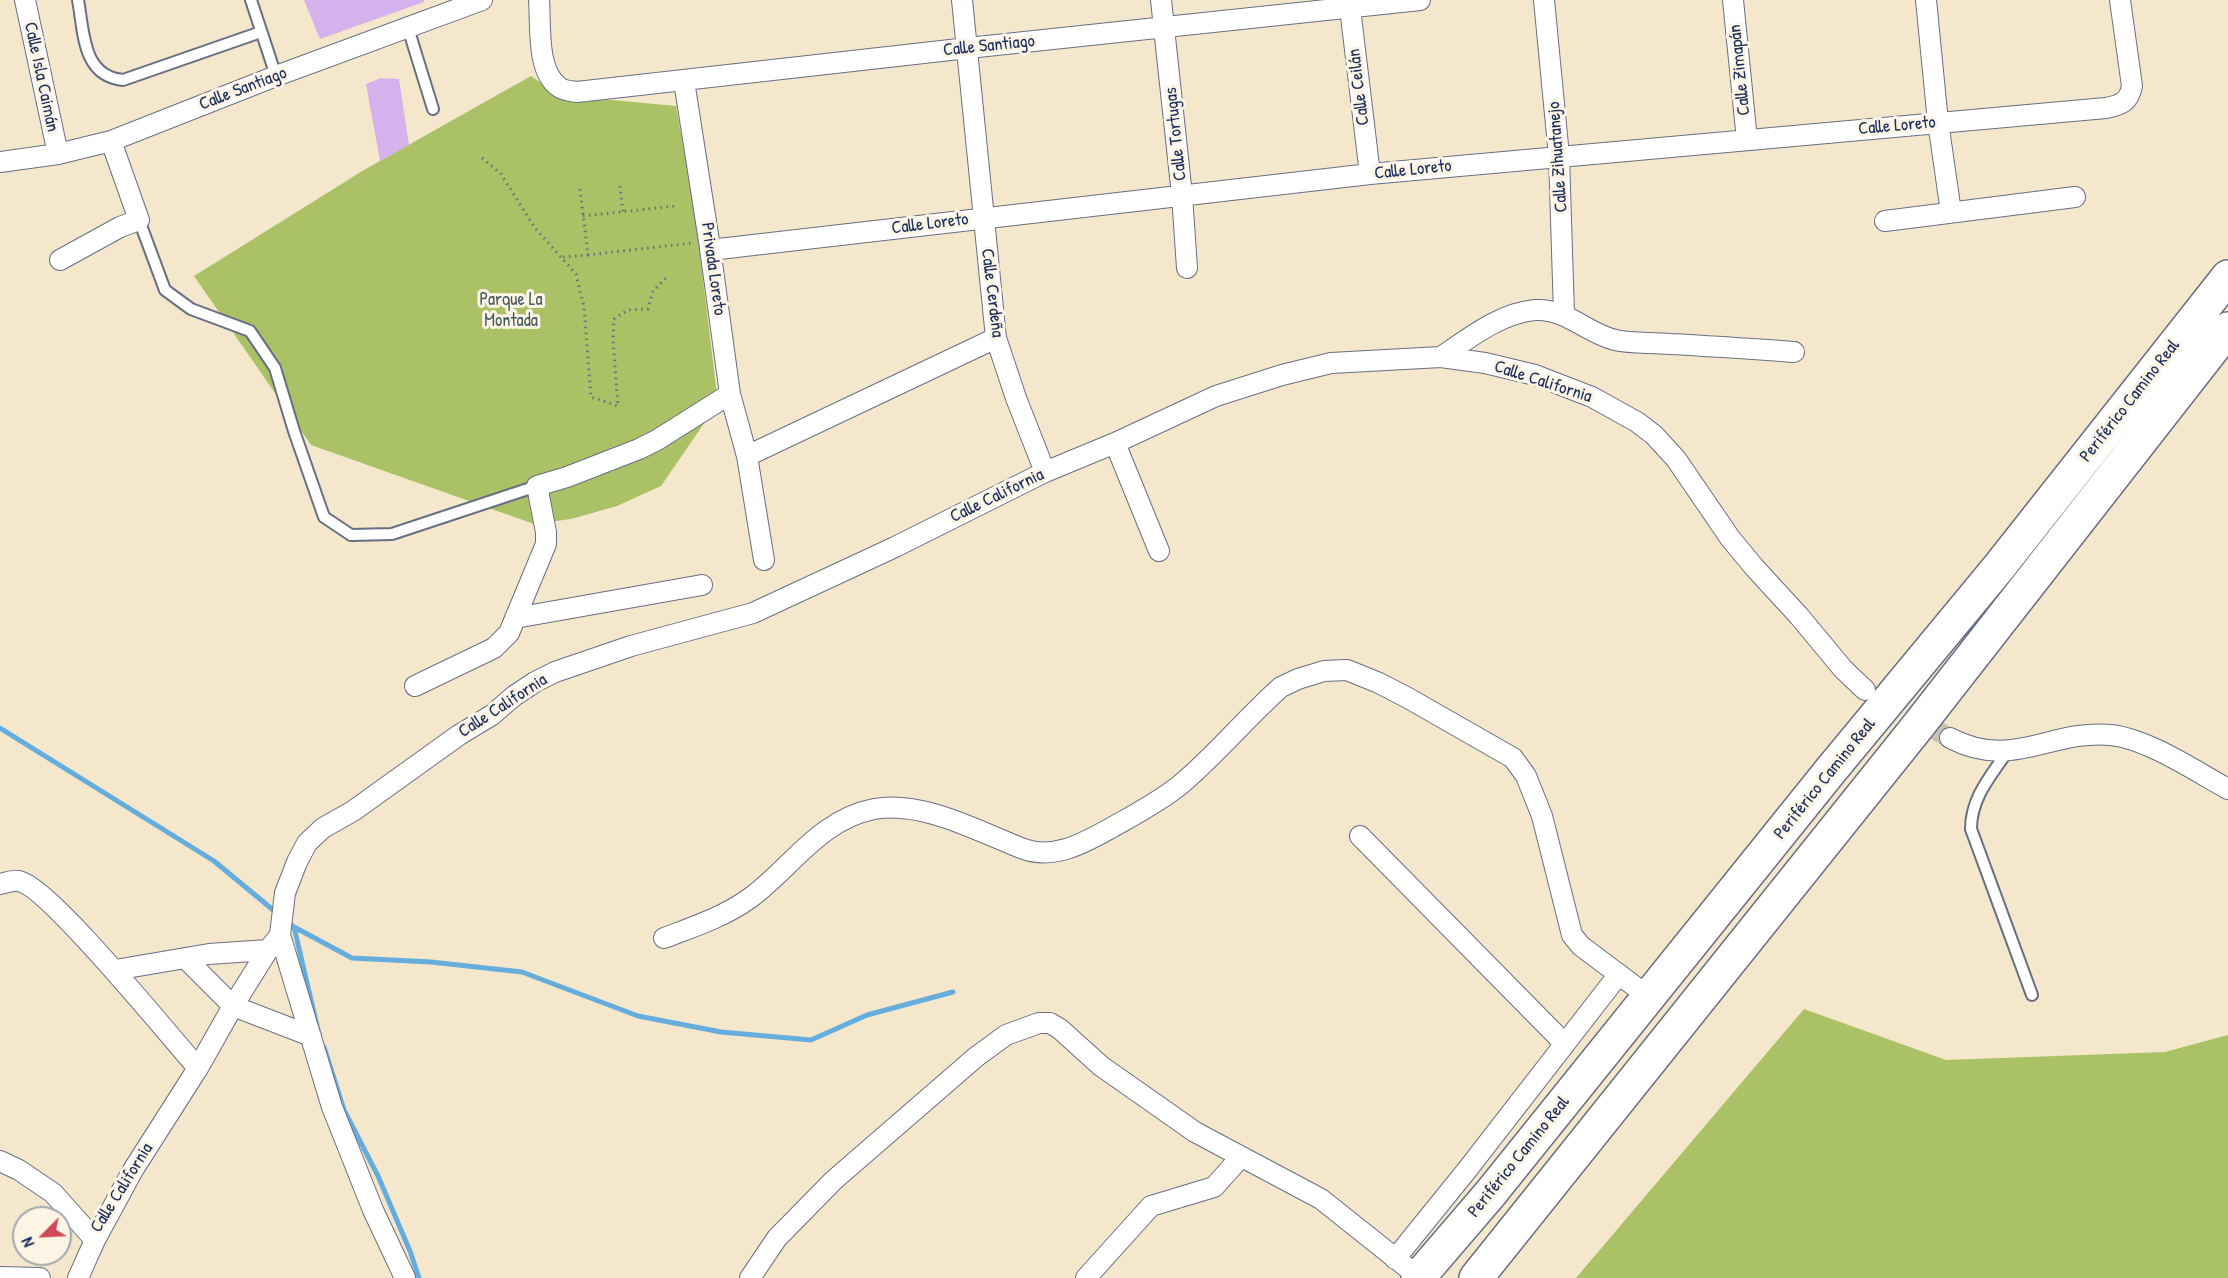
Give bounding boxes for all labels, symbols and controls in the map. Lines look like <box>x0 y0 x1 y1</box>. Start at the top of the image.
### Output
street label: Calle Isla Caimán <box>19 20 63 134</box>
street label: Calle Zimapán <box>1724 23 1756 117</box>
street label: Calle Santiago <box>942 30 1036 62</box>
street label: Calle Ceilán <box>1344 47 1374 127</box>
street label: Calle Santiago <box>196 62 290 116</box>
street label: Calle Tortugas <box>1160 86 1192 182</box>
street label: Calle Zihuatanejo <box>1543 101 1573 213</box>
street label: Calle Loreto <box>1857 112 1937 140</box>
street label: Calle Loreto <box>1373 155 1453 185</box>
street label: Calle Loreto <box>890 209 970 239</box>
street label: Privada Loreto <box>696 221 730 317</box>
street label: Calle Cerdeña <box>976 247 1008 339</box>
park label: Parque La Montada <box>479 289 543 332</box>
street label: Periférico Camino Real <box>2075 335 2185 467</box>
street label: Calle California <box>1491 356 1595 408</box>
street label: Calle California <box>947 464 1047 528</box>
street label: Calle California <box>455 669 551 743</box>
street label: Periférico Camino Real <box>1770 714 1880 844</box>
street label: Periférico Camino Real <box>1464 1092 1574 1222</box>
street label: Calle California <box>86 1139 158 1237</box>
north arrow <box>12 1206 72 1266</box>
text: N <box>16 1234 39 1251</box>

